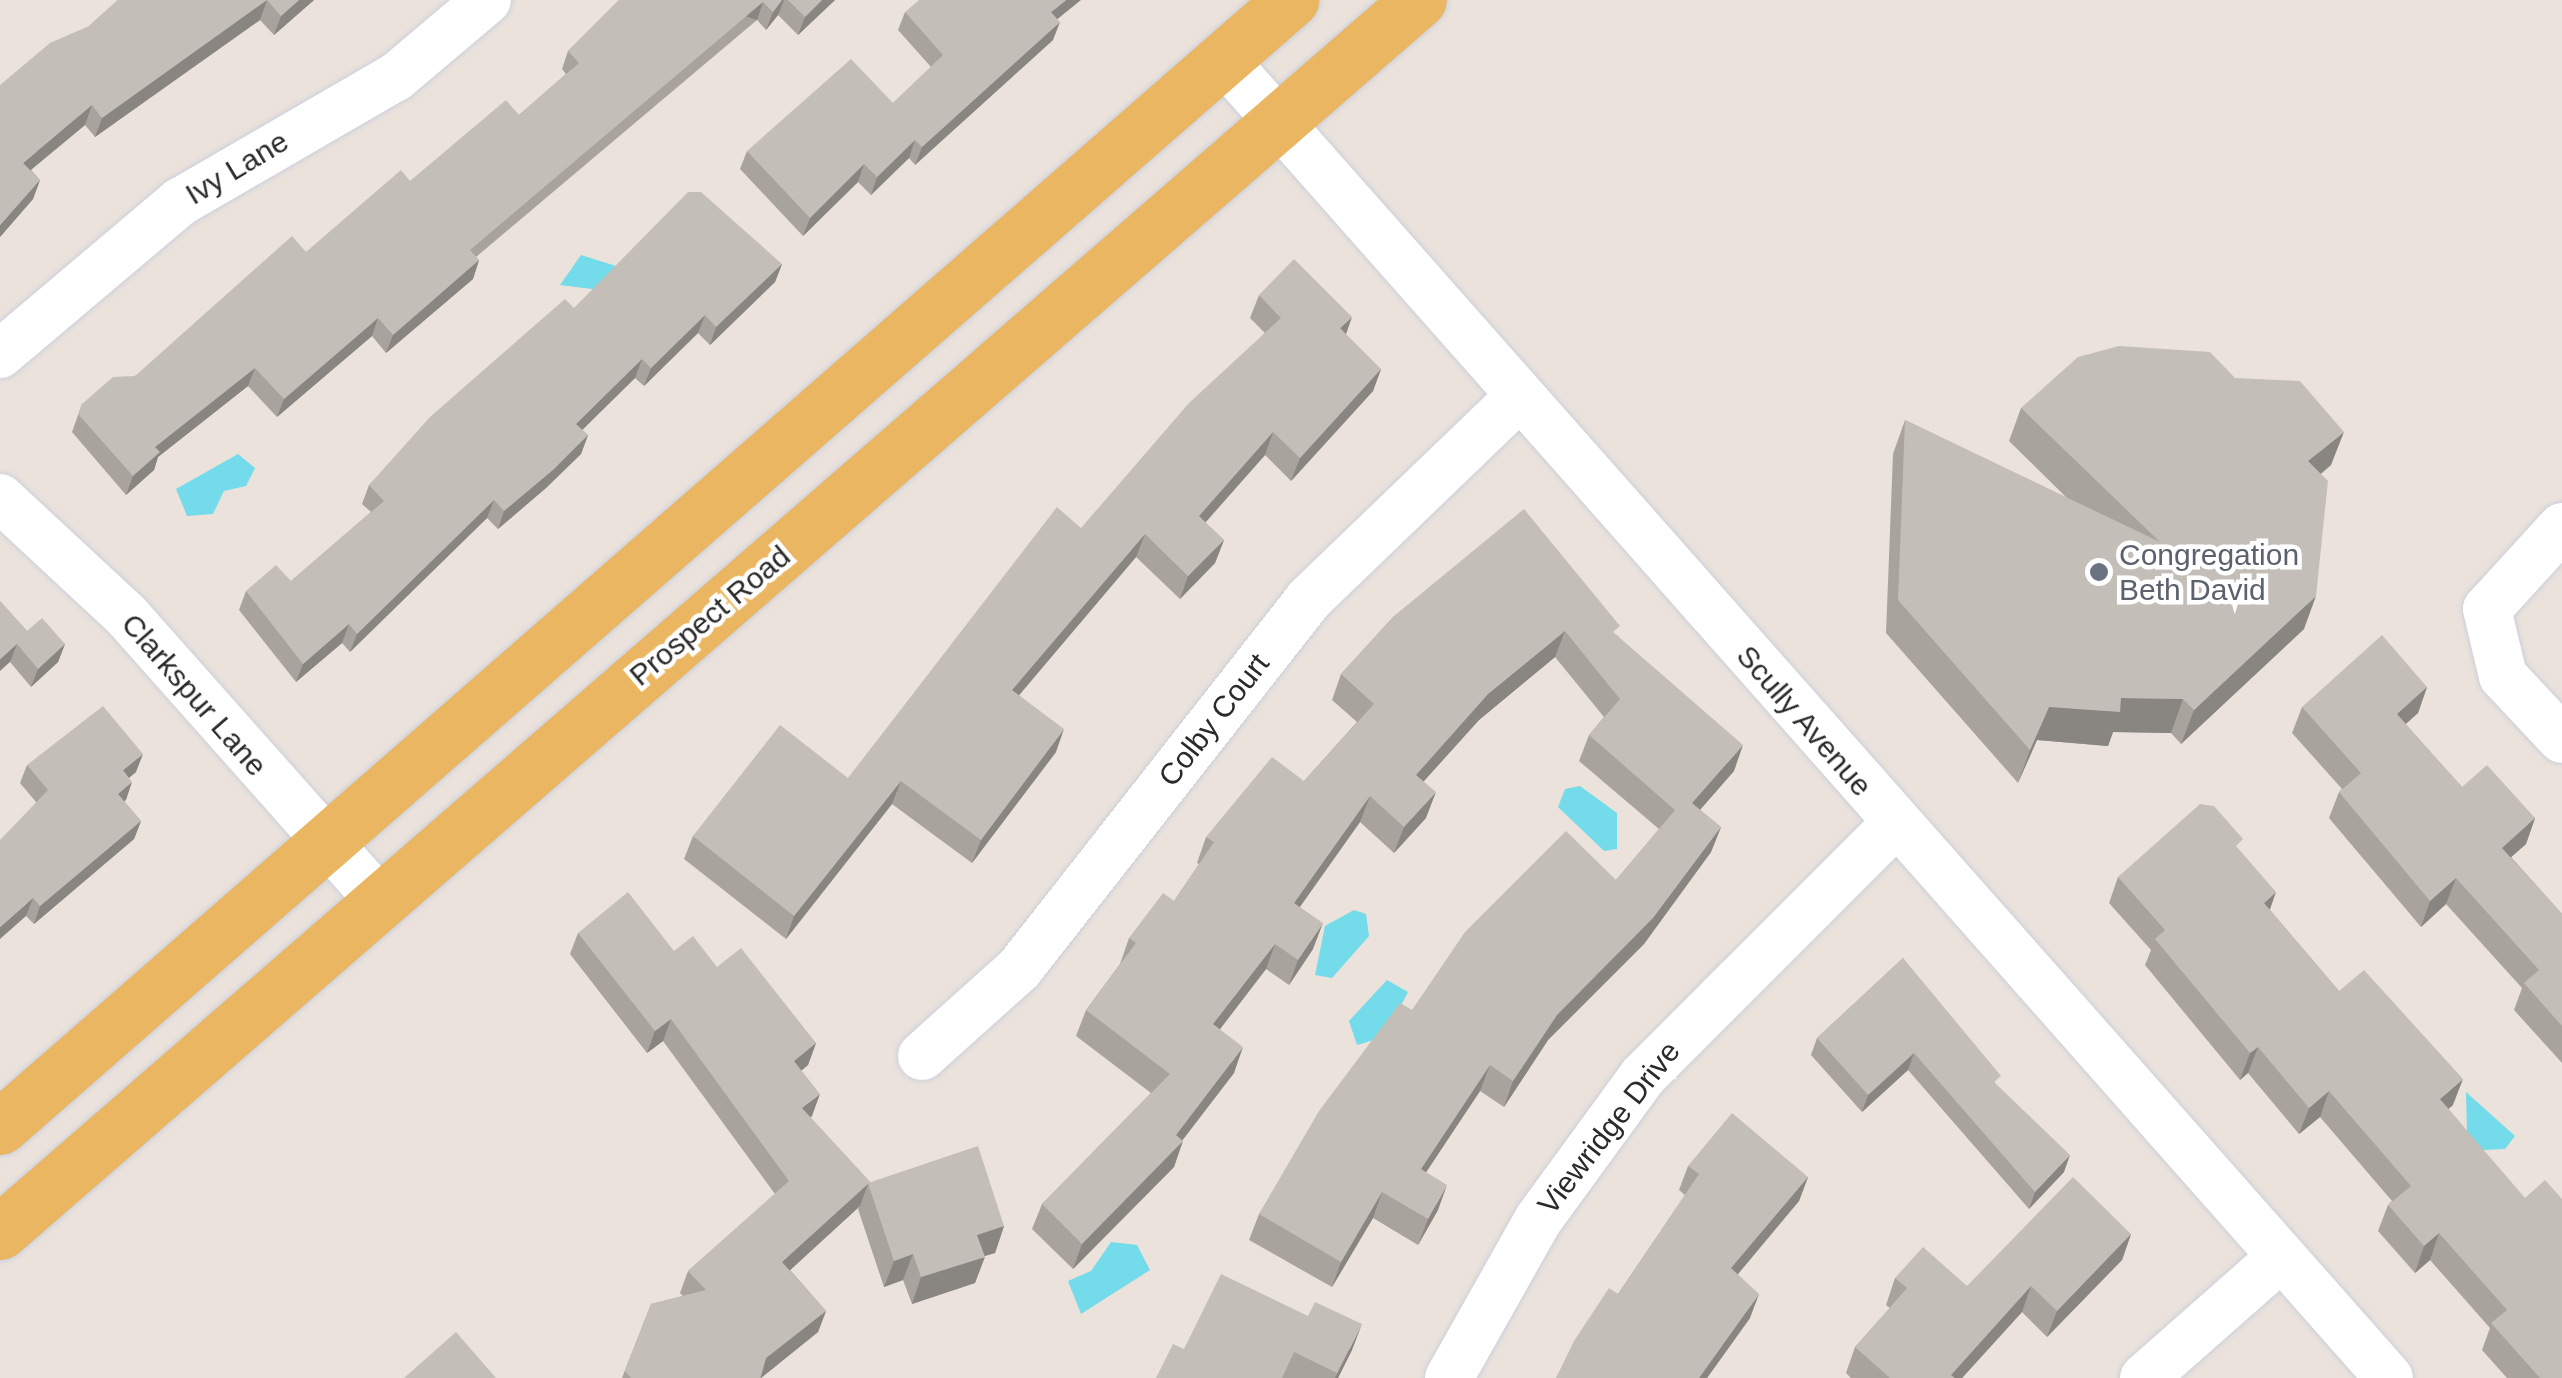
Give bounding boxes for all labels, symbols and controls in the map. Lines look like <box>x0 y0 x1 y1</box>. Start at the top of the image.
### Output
street label: Ivy Lane <box>179 123 295 213</box>
place label: Congregation Beth David <box>2119 537 2299 608</box>
street label: Prospect Road <box>622 538 798 694</box>
marker: Congregation Beth David <box>2088 561 2110 583</box>
street label: Clarkspur Lane <box>114 606 274 784</box>
street label: Scully Avenue <box>1728 638 1880 804</box>
street label: Colby Court <box>1151 647 1277 793</box>
street label: Viewridge Drive <box>1530 1034 1688 1222</box>

